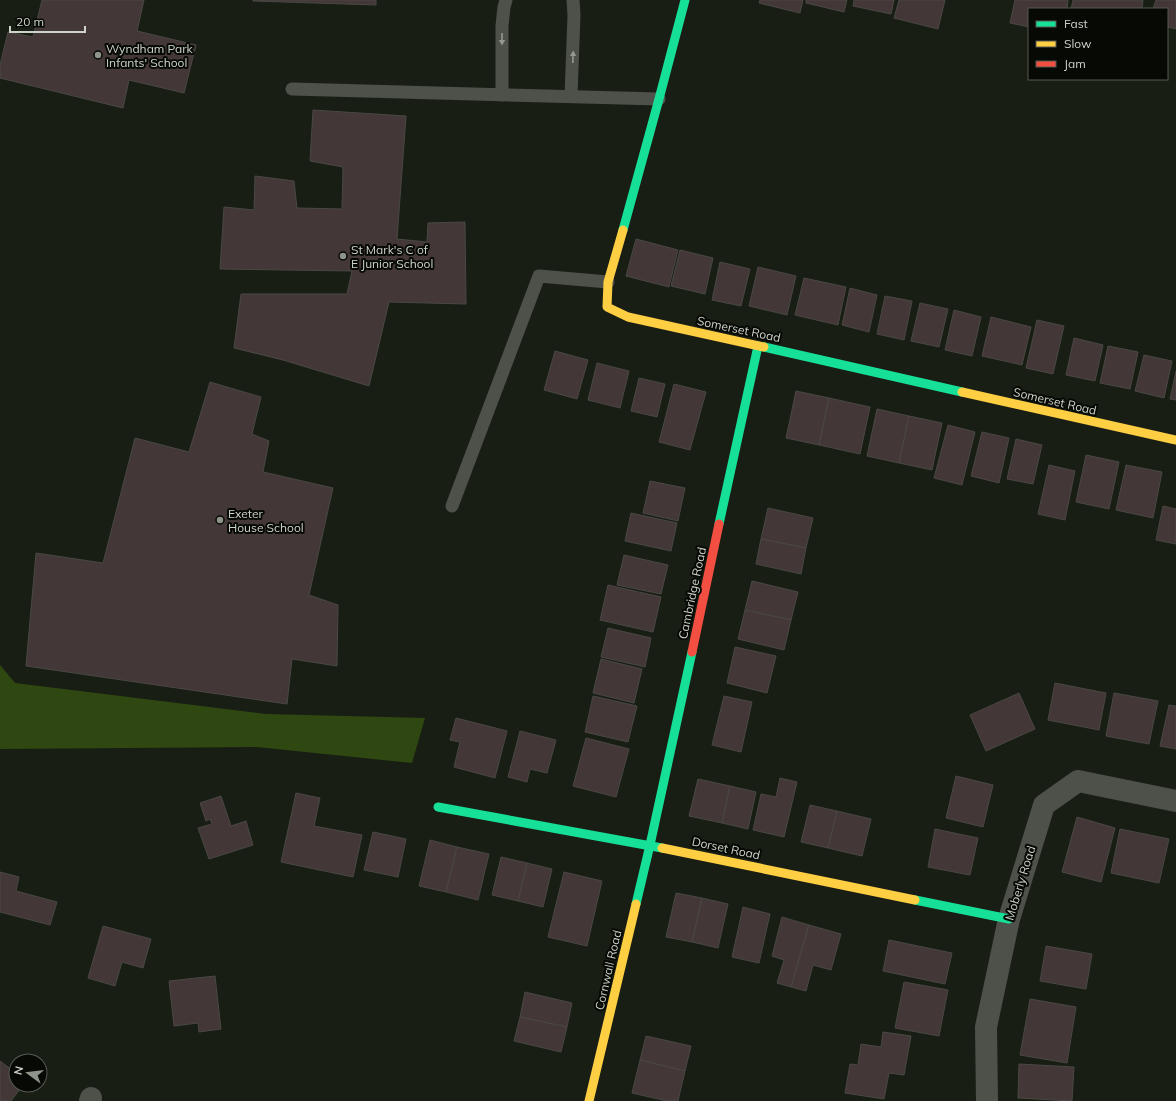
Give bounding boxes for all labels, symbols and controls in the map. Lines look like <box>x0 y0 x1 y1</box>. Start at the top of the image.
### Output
scale bar <box>10 8 85 34</box>
legend <box>1028 8 1168 80</box>
text: 20 m <box>16 14 44 29</box>
text: Fast <box>1064 16 1088 31</box>
one-way arrow <box>499 33 505 46</box>
text: Slow <box>1064 36 1092 51</box>
place label: Wyndham Park Infants' School <box>106 41 194 70</box>
marker: Wyndham Park Infants' School <box>93 50 103 60</box>
one-way arrow <box>569 51 576 63</box>
text: Jam <box>1064 56 1086 71</box>
place label: St Mark's C of E Junior School <box>351 242 433 271</box>
marker: St Mark's C of E Junior School <box>338 251 348 261</box>
street label: Somerset Road <box>696 313 782 345</box>
street label: Somerset Road <box>1012 384 1098 418</box>
place label: Exeter House School <box>228 506 304 535</box>
marker: Exeter House School <box>215 515 225 525</box>
street label: Cambridge Road <box>675 546 709 640</box>
street label: Dorset Road <box>691 833 761 863</box>
street label: Moberly Road <box>1002 844 1038 922</box>
street label: Cornwall Road <box>591 928 625 1012</box>
north arrow <box>8 1053 48 1093</box>
text: N <box>11 1065 26 1076</box>

